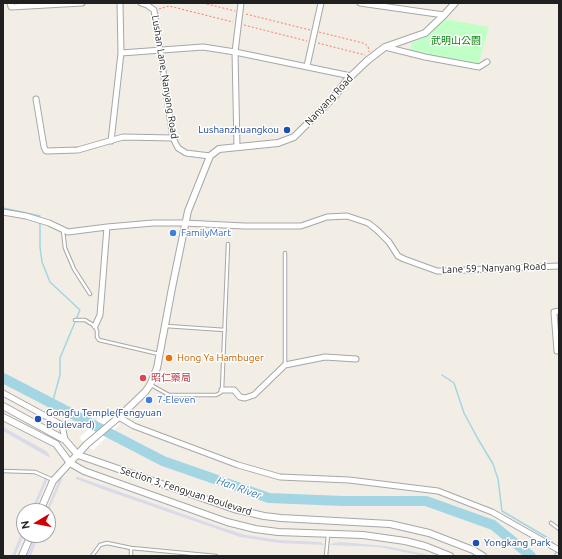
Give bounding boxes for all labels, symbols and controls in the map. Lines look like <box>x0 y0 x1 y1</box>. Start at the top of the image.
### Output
street label: Lushan Lane, Nanyang Road <box>149 14 181 140</box>
park label: 武明山公園 <box>431 35 481 47</box>
street label: Nanyang Road <box>303 72 355 128</box>
place label: Lushanzhuangkou <box>198 124 279 136</box>
marker: Lushanzhuangkou <box>282 125 292 135</box>
place label: FamilyMart <box>181 227 231 239</box>
marker: FamilyMart <box>168 228 178 238</box>
street label: Lane 59, Nanyang Road <box>442 260 546 276</box>
place label: Hong Ya Hambuger <box>177 352 264 364</box>
marker: Hong Ya Hambuger <box>164 353 174 363</box>
place label: 昭仁藥局 <box>151 372 191 384</box>
marker: 昭仁藥局 <box>138 373 148 383</box>
place label: 7-Eleven <box>157 394 195 406</box>
marker: 7-Eleven <box>144 395 154 405</box>
place label: Gongfu Temple(Fengyuan Boulevard) <box>46 407 162 430</box>
marker: Gongfu Temple(Fengyuan Boulevard) <box>33 414 43 424</box>
street label: Section 3, Fengyuan Boulevard <box>119 464 253 518</box>
water label: Han River <box>215 474 263 502</box>
north arrow <box>16 503 56 543</box>
text: N <box>19 520 32 530</box>
place label: Yongkang Park <box>484 537 550 549</box>
marker: Yongkang Park <box>471 538 481 548</box>

